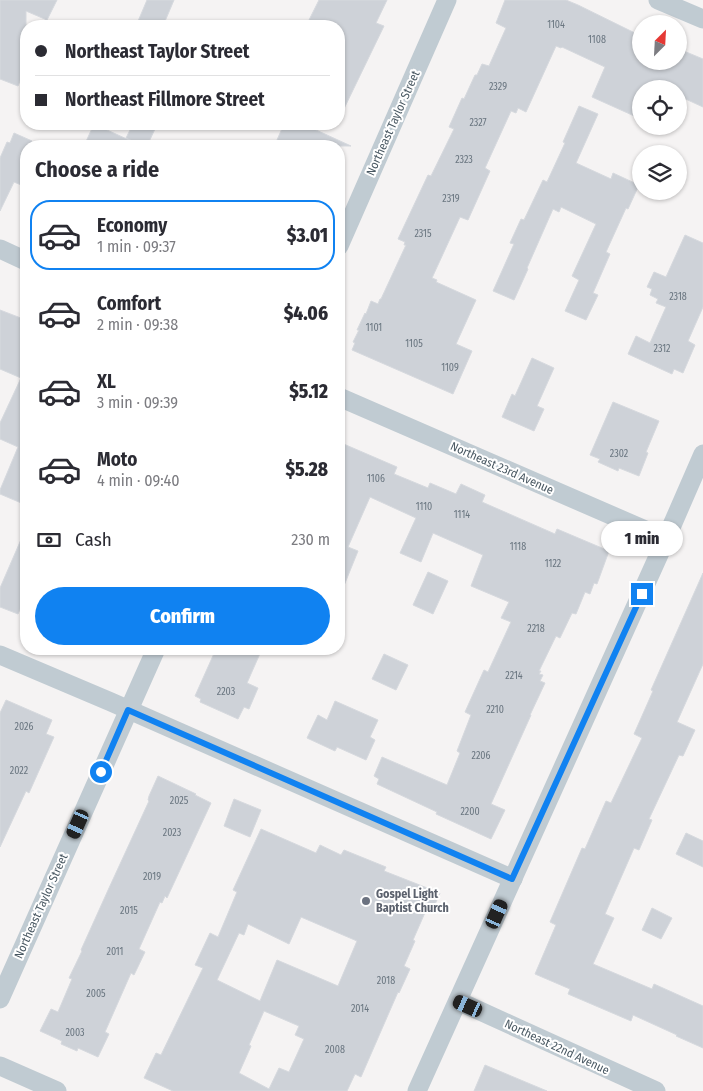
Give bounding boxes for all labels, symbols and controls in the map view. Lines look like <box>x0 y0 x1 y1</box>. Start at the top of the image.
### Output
north arrow <box>632 15 688 70</box>
map controls <box>632 15 687 200</box>
house number: 1104 <box>547 19 565 31</box>
house number: 1108 <box>588 34 606 46</box>
text: Northeast Taylor Street <box>65 40 250 63</box>
street label: Northeast Taylor Street <box>364 68 422 178</box>
button: locate <box>632 80 687 135</box>
house number: 2329 <box>489 81 507 93</box>
text: Northeast Fillmore Street <box>65 88 265 111</box>
house number: 2327 <box>469 117 487 129</box>
button: layers <box>632 145 687 200</box>
house number: 2323 <box>455 154 473 166</box>
text: Choose a ride <box>35 156 159 183</box>
house number: 2319 <box>442 193 460 205</box>
icon: car <box>37 213 82 258</box>
text: Economy <box>97 214 167 237</box>
text: $3.01 <box>287 224 328 247</box>
house number: 2315 <box>414 228 432 240</box>
text: 1 min · 09:37 <box>97 237 176 256</box>
icon: car <box>37 291 82 336</box>
house number: 2318 <box>669 291 687 303</box>
text: Comfort <box>97 292 161 315</box>
text: $4.06 <box>284 302 328 325</box>
text: 2 min · 09:38 <box>97 315 178 334</box>
house number: 1101 <box>366 322 382 334</box>
house number: 1105 <box>405 338 423 350</box>
house number: 2312 <box>654 343 671 355</box>
house number: 1109 <box>441 362 459 374</box>
icon: car <box>37 369 82 414</box>
text: XL <box>97 370 116 393</box>
text: $5.12 <box>289 380 328 403</box>
text: 3 min · 09:39 <box>97 393 178 412</box>
street label: Northeast 23rd Avenue <box>448 439 556 497</box>
icon: car <box>37 447 82 492</box>
text: Moto <box>97 448 137 471</box>
house number: 2302 <box>610 448 629 460</box>
text: $5.28 <box>285 458 328 481</box>
text: 4 min · 09:40 <box>97 471 180 490</box>
house number: 1106 <box>367 473 385 485</box>
house number: 1110 <box>416 501 432 513</box>
house number: 1114 <box>454 509 470 521</box>
callout: 1 min <box>601 522 683 556</box>
icon: cash <box>35 526 63 554</box>
text: Cash <box>75 528 112 551</box>
text: 1 min <box>625 529 659 548</box>
text: 230 m <box>291 530 330 549</box>
house number: 1118 <box>510 541 526 553</box>
house number: 1122 <box>545 558 562 570</box>
route end <box>631 583 653 605</box>
button: Confirm <box>35 587 330 645</box>
house number: 2218 <box>527 623 545 635</box>
house number: 2214 <box>505 670 523 682</box>
house number: 2203 <box>217 686 236 698</box>
house number: 2210 <box>486 704 504 716</box>
house number: 2026 <box>15 721 33 733</box>
house number: 2206 <box>472 750 491 762</box>
route start <box>90 761 112 783</box>
house number: 2022 <box>10 765 29 777</box>
house number: 2025 <box>170 795 189 807</box>
house number: 2200 <box>460 806 480 818</box>
car <box>65 807 90 841</box>
house number: 2023 <box>163 827 182 839</box>
street label: Northeast Taylor Street <box>12 851 70 961</box>
house number: 2019 <box>143 871 161 883</box>
place label: Gospel Light Baptist Church <box>376 887 449 915</box>
marker: Gospel Light Baptist Church <box>360 895 372 907</box>
car <box>484 897 509 931</box>
house number: 2015 <box>120 905 138 917</box>
house number: 2011 <box>106 946 124 958</box>
house number: 2018 <box>377 975 395 987</box>
house number: 2005 <box>86 988 106 1000</box>
car <box>451 993 484 1019</box>
house number: 2014 <box>351 1003 369 1015</box>
street label: Northeast 22nd Avenue <box>502 1017 612 1077</box>
house number: 2003 <box>65 1027 85 1039</box>
house number: 2008 <box>325 1044 345 1056</box>

